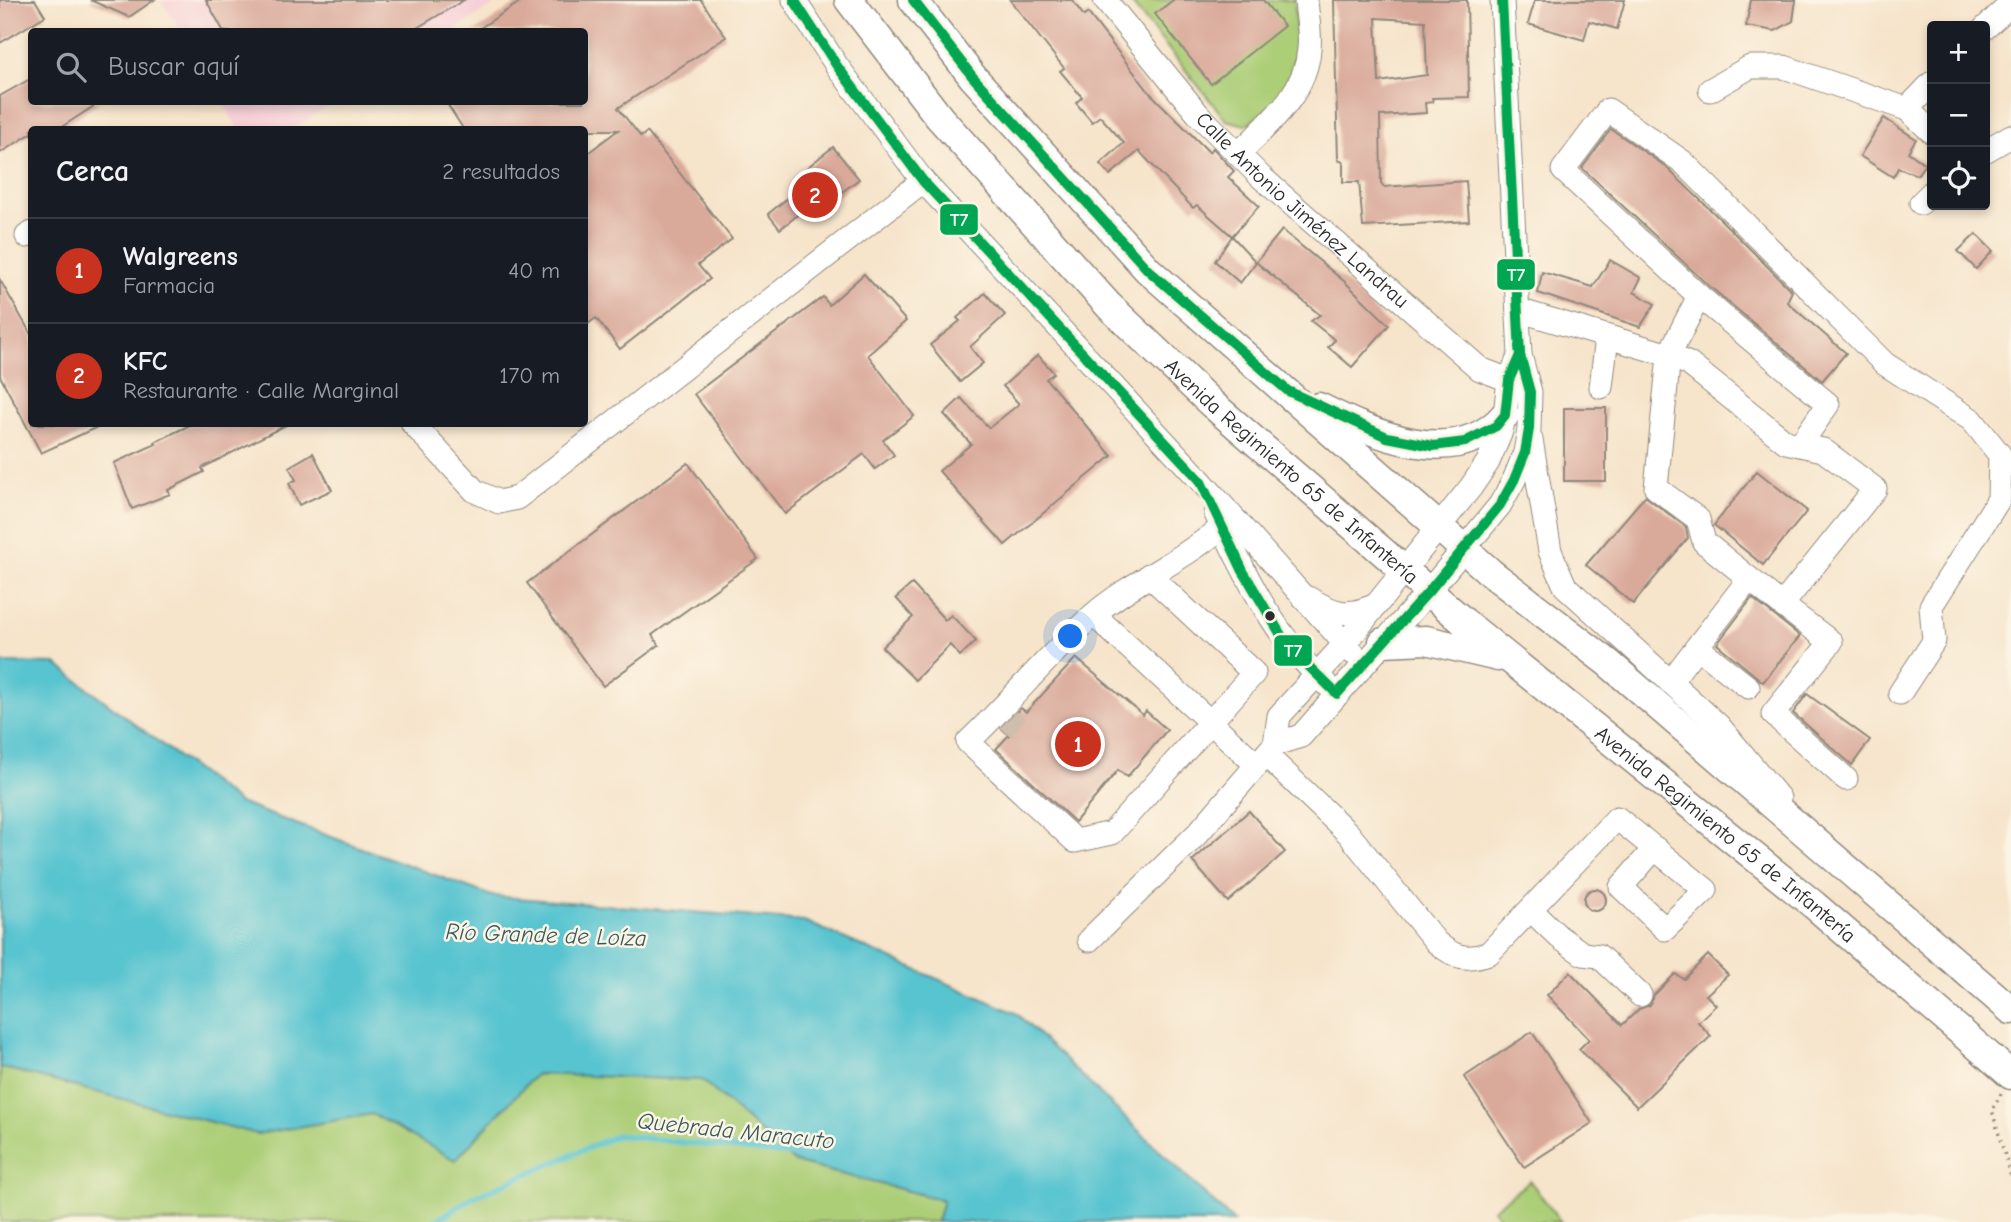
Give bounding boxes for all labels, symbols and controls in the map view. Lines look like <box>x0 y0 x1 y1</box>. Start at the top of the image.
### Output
map controls <box>1927 21 1990 210</box>
button: + <box>1927 21 1990 84</box>
search box <box>28 28 588 105</box>
icon: search <box>52 48 90 86</box>
text: Buscar aquí <box>108 52 239 82</box>
button: − <box>1927 84 1990 147</box>
street label: Calle Antonio Jiménez Landrau <box>1191 107 1414 313</box>
button: locate <box>1927 147 1990 210</box>
text: Cerca <box>56 154 129 189</box>
text: 2 resultados <box>442 158 560 185</box>
pin: 2 <box>792 169 838 221</box>
line badge: T7 <box>939 203 979 236</box>
text: T7 <box>950 209 969 231</box>
text: Walgreens <box>123 242 238 272</box>
text: 1 <box>74 257 84 284</box>
text: 40 m <box>508 257 560 284</box>
line badge: T7 <box>1496 258 1536 291</box>
text: T7 <box>1507 264 1526 286</box>
text: Farmacia <box>123 272 215 299</box>
text: KFC <box>123 347 167 377</box>
street label: Avenida Regimiento 65 de Infantería <box>1160 354 1423 589</box>
text: 2 <box>73 362 85 389</box>
text: 170 m <box>499 362 560 389</box>
text: Restaurante · Calle Marginal <box>123 377 399 404</box>
unlabelled marker <box>1263 609 1277 623</box>
your location <box>1053 619 1087 653</box>
line badge: T7 <box>1273 634 1313 667</box>
text: T7 <box>1284 640 1303 662</box>
pin: 1 <box>1055 718 1101 770</box>
street label: Avenida Regimiento 65 de Infantería <box>1590 721 1861 948</box>
water label: Río Grande de Loíza <box>445 918 647 952</box>
water label: Quebrada Maracuto <box>636 1107 836 1155</box>

